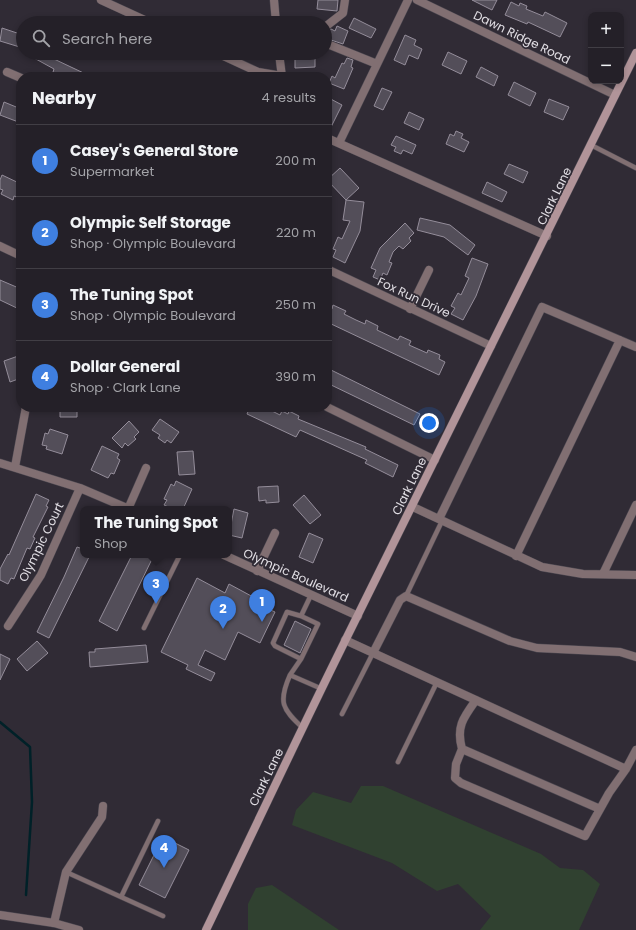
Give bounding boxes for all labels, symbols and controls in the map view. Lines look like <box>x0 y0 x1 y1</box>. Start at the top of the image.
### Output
street label: Dawn Ridge Road <box>471 6 573 68</box>
map controls <box>588 12 624 84</box>
button: + <box>588 12 624 48</box>
search box <box>16 16 332 60</box>
icon: search <box>30 27 52 49</box>
text: Search here <box>62 28 152 49</box>
button: − <box>588 48 624 84</box>
text: Nearby <box>32 86 96 110</box>
text: 4 results <box>262 88 316 107</box>
text: Casey's General Store <box>70 140 238 161</box>
text: 1 <box>43 151 47 170</box>
text: 200 m <box>275 151 316 170</box>
text: Supermarket <box>70 162 154 181</box>
street label: Clark Lane <box>533 164 575 228</box>
text: Olympic Self Storage <box>70 212 231 233</box>
text: 2 <box>41 223 49 242</box>
text: 220 m <box>276 223 316 242</box>
text: Shop · Olympic Boulevard <box>70 234 236 253</box>
street label: Fox Run Drive <box>375 273 453 321</box>
text: The Tuning Spot <box>70 284 193 305</box>
text: 3 <box>41 295 49 314</box>
text: 250 m <box>275 295 316 314</box>
text: Shop · Olympic Boulevard <box>70 306 236 325</box>
text: Dollar General <box>70 356 180 377</box>
text: 4 <box>41 367 49 386</box>
text: 390 m <box>275 367 316 386</box>
text: Shop · Clark Lane <box>70 378 181 397</box>
your location <box>419 413 439 433</box>
street label: Clark Lane <box>388 454 430 518</box>
street label: Olympic Court <box>14 499 68 585</box>
popup <box>80 506 232 558</box>
text: The Tuning Spot <box>94 512 218 533</box>
text: Shop <box>94 534 127 553</box>
street label: Olympic Boulevard <box>241 544 351 606</box>
pin: 3 <box>143 571 169 604</box>
pin: 1 <box>249 589 275 622</box>
pin: 2 <box>210 596 236 629</box>
street label: Clark Lane <box>245 745 287 809</box>
pin: 4 <box>151 835 177 868</box>

